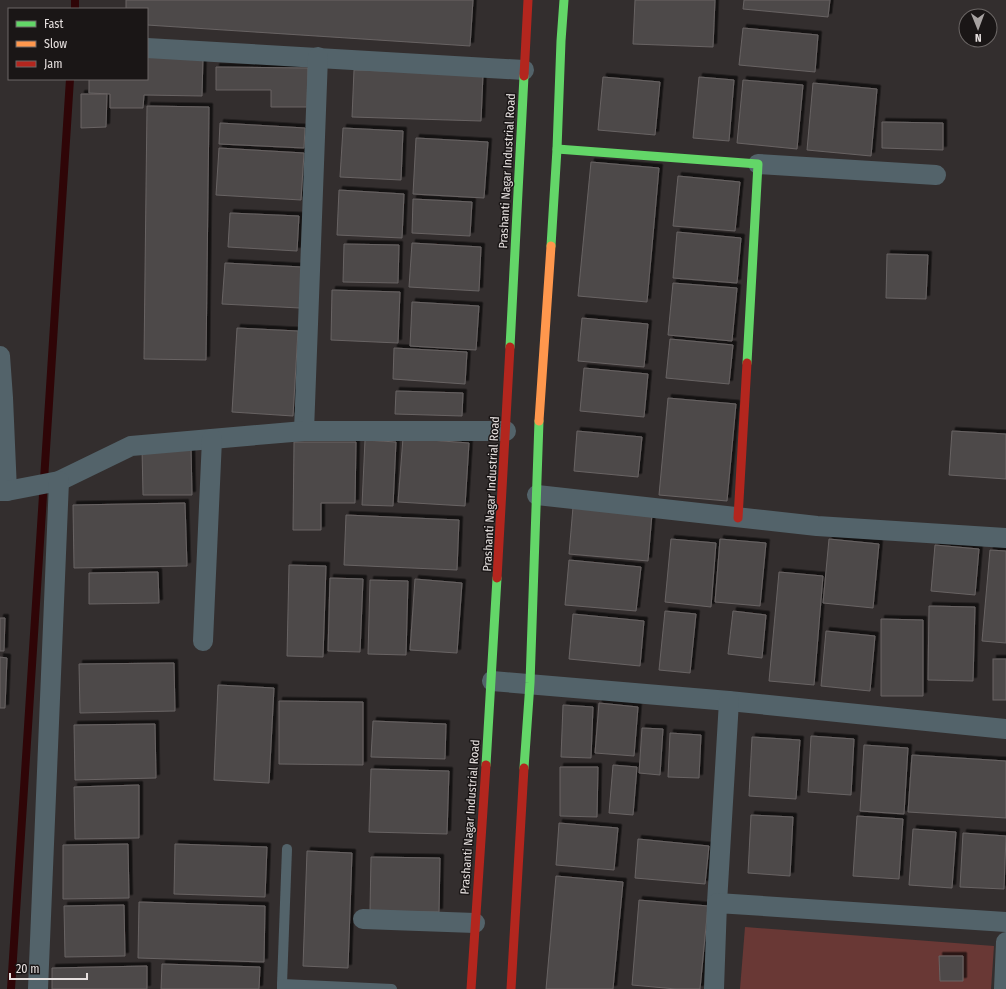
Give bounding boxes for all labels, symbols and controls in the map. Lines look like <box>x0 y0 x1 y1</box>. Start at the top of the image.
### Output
legend <box>8 8 148 80</box>
north arrow <box>958 8 998 48</box>
text: Fast <box>44 17 63 31</box>
text: N <box>975 31 982 44</box>
text: Slow <box>44 37 67 51</box>
text: Jam <box>44 57 62 71</box>
street label: Prashanti Nagar Industrial Road <box>496 93 518 249</box>
street label: Prashanti Nagar Industrial Road <box>480 416 502 572</box>
street label: Prashanti Nagar Industrial Road <box>458 739 482 895</box>
scale bar <box>10 955 87 981</box>
text: 20 m <box>16 962 40 976</box>

